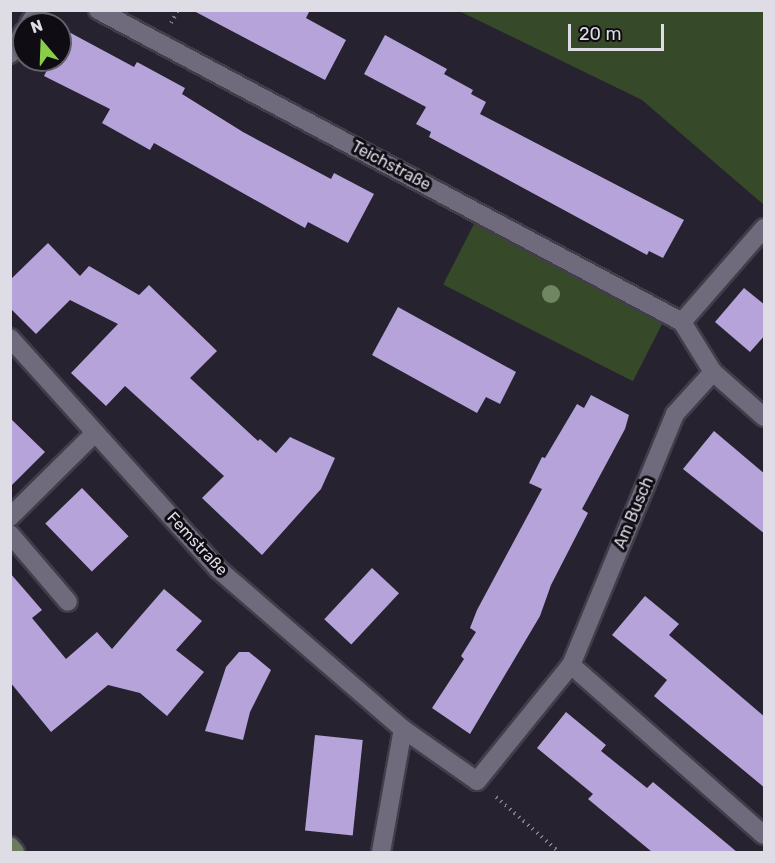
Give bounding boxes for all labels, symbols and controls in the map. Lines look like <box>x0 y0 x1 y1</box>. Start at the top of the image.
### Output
north arrow <box>12 12 72 72</box>
scale bar <box>571 12 667 50</box>
text: N <box>28 16 45 37</box>
text: 20 m <box>579 23 621 45</box>
street label: Teichstraße <box>348 137 434 195</box>
street label: Am Busch <box>610 474 658 552</box>
street label: Femstraße <box>163 508 231 580</box>

